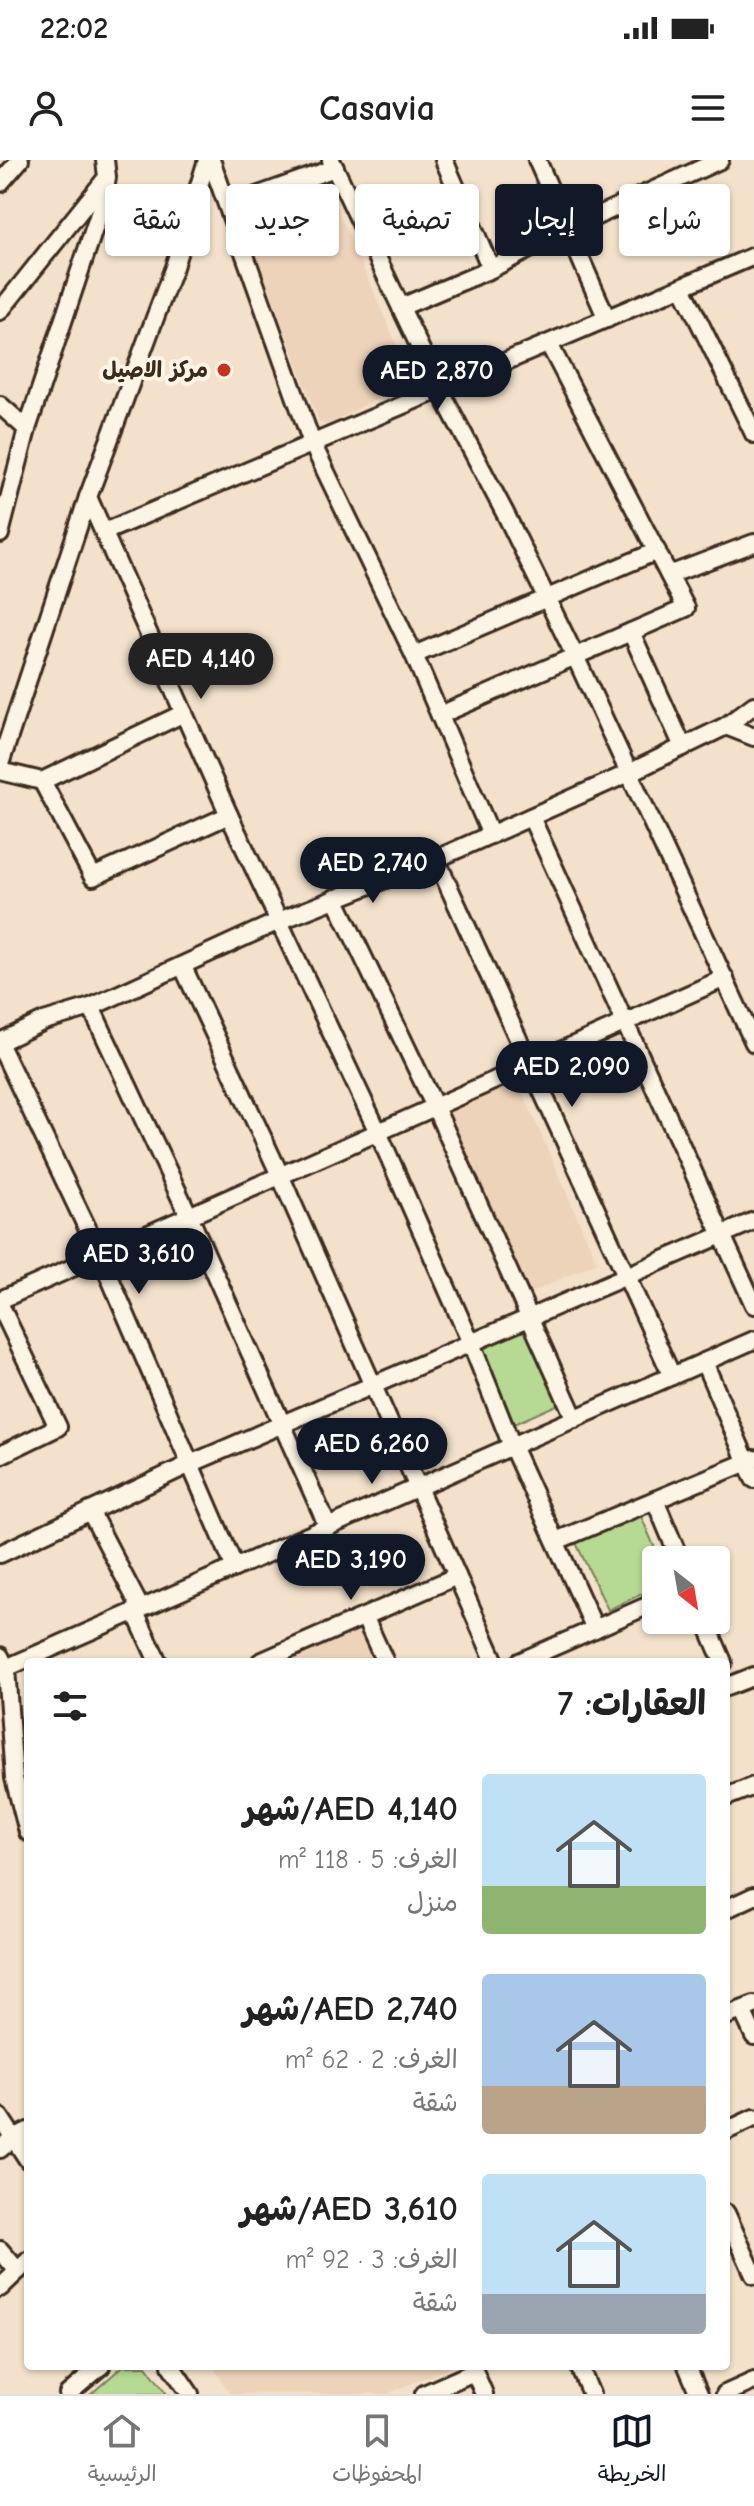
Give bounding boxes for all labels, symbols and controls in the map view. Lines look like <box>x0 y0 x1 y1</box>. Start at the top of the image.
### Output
text: 22:02 <box>40 11 108 46</box>
icon: person <box>24 86 68 130</box>
icon: menu <box>686 86 730 130</box>
text: Casavia <box>319 88 435 129</box>
chip: شقة <box>105 184 210 256</box>
chip: جديد <box>226 184 339 256</box>
chip: تصفية <box>355 184 479 256</box>
chip: إيجار <box>495 184 603 256</box>
chip: شراء <box>619 184 730 256</box>
pin: AED 2,870 <box>345 345 529 413</box>
text: AED 2,870 <box>380 356 494 386</box>
place label: مركز الاصيل <box>102 357 208 383</box>
marker: مركز الاصيل <box>215 361 233 379</box>
pin: AED 4,140 <box>109 633 293 701</box>
text: AED 4,140 <box>146 644 256 674</box>
pin: AED 2,740 <box>281 837 465 905</box>
text: AED 2,740 <box>318 848 428 878</box>
pin: AED 2,090 <box>480 1041 664 1109</box>
text: AED 2,090 <box>514 1052 630 1082</box>
pin: AED 3,610 <box>47 1228 231 1296</box>
text: AED 3,610 <box>83 1239 195 1269</box>
pin: AED 6,260 <box>280 1418 464 1486</box>
text: AED 6,260 <box>314 1429 430 1459</box>
pin: AED 3,190 <box>259 1534 443 1602</box>
text: AED 3,190 <box>295 1545 407 1575</box>
north arrow <box>642 1546 730 1634</box>
map controls <box>642 1546 730 1634</box>
icon: filters <box>48 1684 92 1728</box>
text: العقارات: 7 <box>558 1684 706 1724</box>
text: AED 4,140/شهر <box>244 1789 458 1829</box>
icon: home <box>546 1806 642 1902</box>
text: الغرف: 5 · 118 m² <box>278 1845 458 1875</box>
text: منزل <box>407 1888 458 1918</box>
text: AED 2,740/شهر <box>243 1989 458 2029</box>
icon: home <box>546 2006 642 2102</box>
text: الغرف: 2 · 62 m² <box>285 2045 458 2075</box>
text: شقة <box>413 2088 458 2118</box>
text: AED 3,610/شهر <box>241 2189 458 2229</box>
icon: home <box>546 2206 642 2302</box>
text: الغرف: 3 · 92 m² <box>285 2245 458 2275</box>
text: شقة <box>413 2288 458 2318</box>
tab: الرئيسية <box>88 2409 157 2493</box>
tab: المحفوظات <box>332 2409 423 2493</box>
tab: الخريطة <box>598 2409 666 2493</box>

